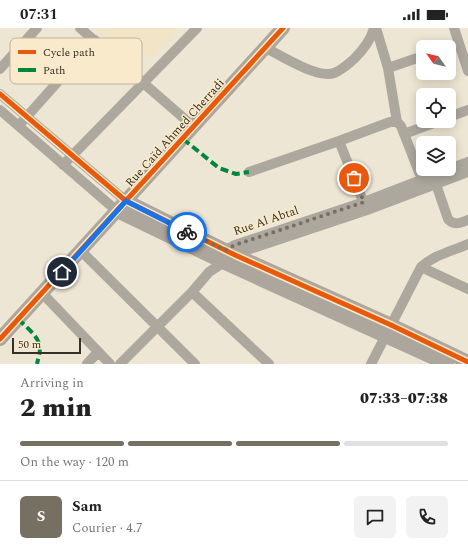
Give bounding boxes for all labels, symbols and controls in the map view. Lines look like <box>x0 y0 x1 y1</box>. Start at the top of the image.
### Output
text: 07:31 <box>20 3 58 26</box>
legend <box>10 38 142 84</box>
north arrow <box>416 40 456 80</box>
map controls <box>416 40 456 176</box>
text: Cycle path <box>43 44 95 61</box>
text: Path <box>43 62 65 79</box>
street label: Rue Caïd Ahmed Cherradi <box>121 74 229 192</box>
button: locate <box>416 88 456 128</box>
button: layers <box>416 136 456 176</box>
pin <box>337 161 371 195</box>
icon: bag <box>343 167 365 189</box>
street label: Rue Al Abtal <box>231 201 301 241</box>
courier <box>167 212 207 252</box>
icon: bike <box>176 221 198 243</box>
pin <box>45 255 79 289</box>
icon: home <box>51 261 73 283</box>
scale bar <box>12 336 81 355</box>
text: 50 m <box>18 336 41 353</box>
text: Arriving in <box>20 373 84 393</box>
text: 07:33–07:38 <box>360 387 448 410</box>
text: 2 min <box>20 388 92 428</box>
text: On the way · 120 m <box>20 452 129 472</box>
text: Sam <box>72 495 102 518</box>
button: chat <box>354 496 396 538</box>
button: phone <box>406 496 448 538</box>
text: S <box>37 505 45 528</box>
text: Courier · 4.7 <box>72 518 142 538</box>

